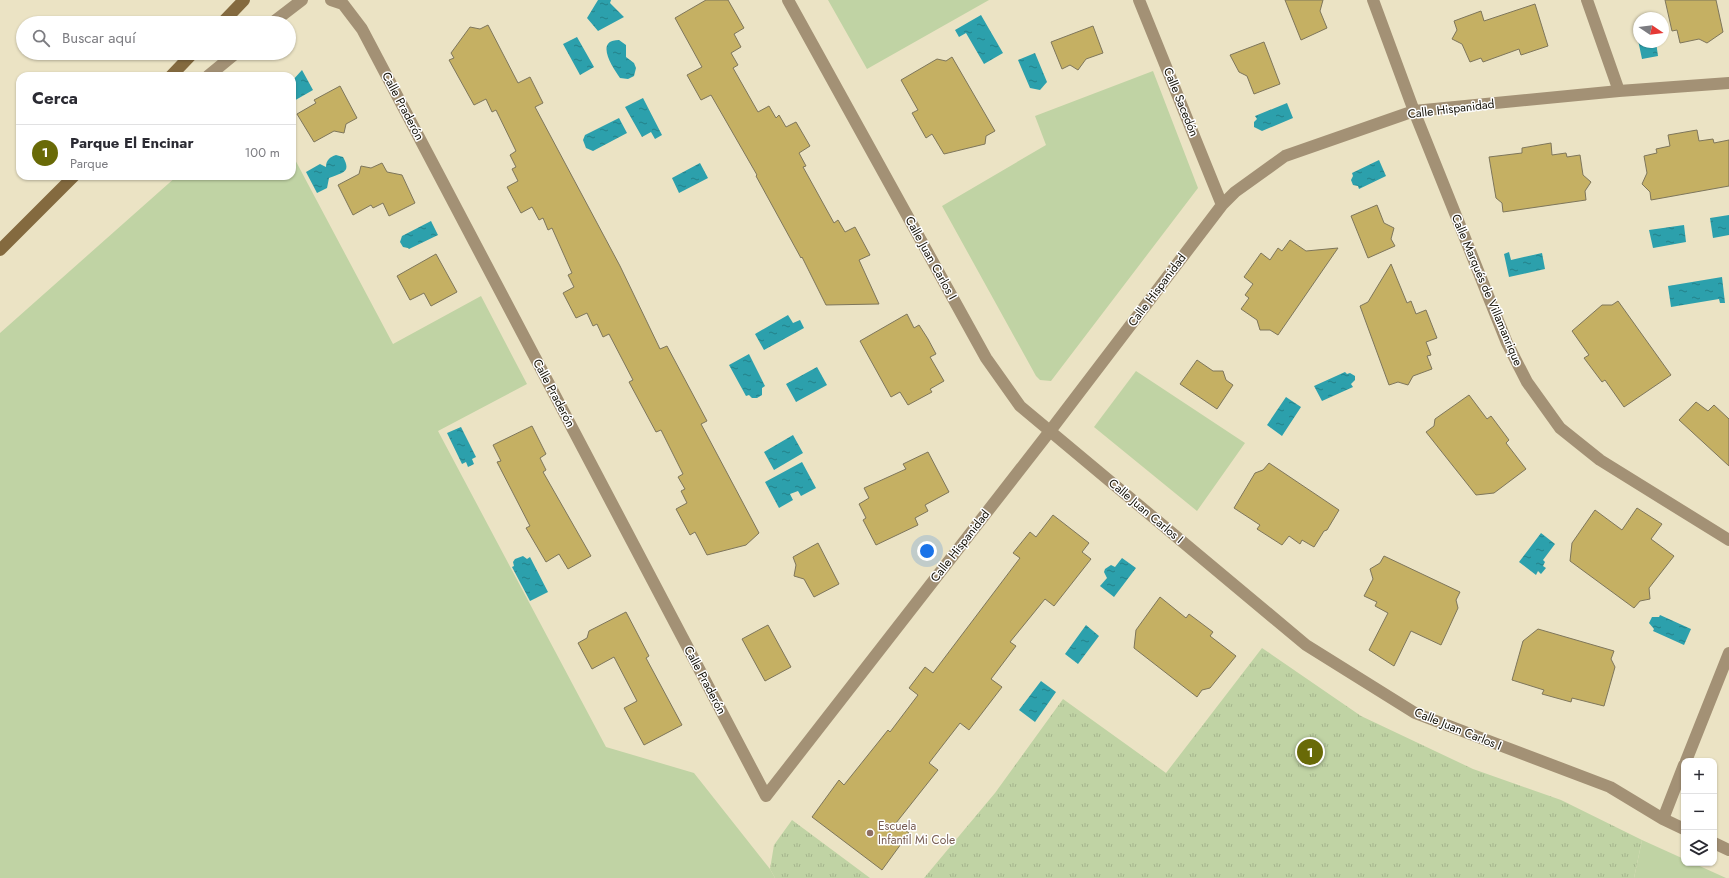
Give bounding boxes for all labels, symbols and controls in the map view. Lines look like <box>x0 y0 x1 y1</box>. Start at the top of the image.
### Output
north arrow <box>1633 12 1669 48</box>
search box <box>16 16 296 60</box>
icon: search <box>30 27 52 49</box>
text: Buscar aquí <box>62 27 136 49</box>
street label: Calle Sacedón <box>1159 65 1203 139</box>
street label: Calle Praderón <box>377 69 429 143</box>
text: Cerca <box>32 86 78 110</box>
street label: Calle Hispanidad <box>1407 95 1495 123</box>
text: Parque El Encinar <box>70 132 194 154</box>
text: 1 <box>42 143 48 162</box>
text: 100 m <box>245 143 280 162</box>
text: Parque <box>70 154 108 173</box>
street label: Calle Marqués de Villamanrique <box>1447 211 1527 369</box>
street label: Calle Juan Carlos I <box>901 213 961 303</box>
street label: Calle Hispanidad <box>1124 250 1190 330</box>
street label: Calle Praderón <box>528 356 580 430</box>
street label: Calle Juan Carlos I <box>1105 474 1187 548</box>
street label: Calle Hispanidad <box>926 506 994 586</box>
your location <box>917 541 937 561</box>
street label: Calle Praderón <box>679 643 731 717</box>
street label: Calle Juan Carlos I <box>1412 703 1504 755</box>
pin: 1 <box>1297 737 1323 767</box>
map controls <box>1681 758 1717 866</box>
button: + <box>1681 758 1717 794</box>
button: − <box>1681 794 1717 830</box>
place label: Escuela Infantil Mi Cole <box>878 817 955 849</box>
marker: Escuela Infantil Mi Cole <box>865 828 875 838</box>
button: layers <box>1681 830 1717 866</box>

